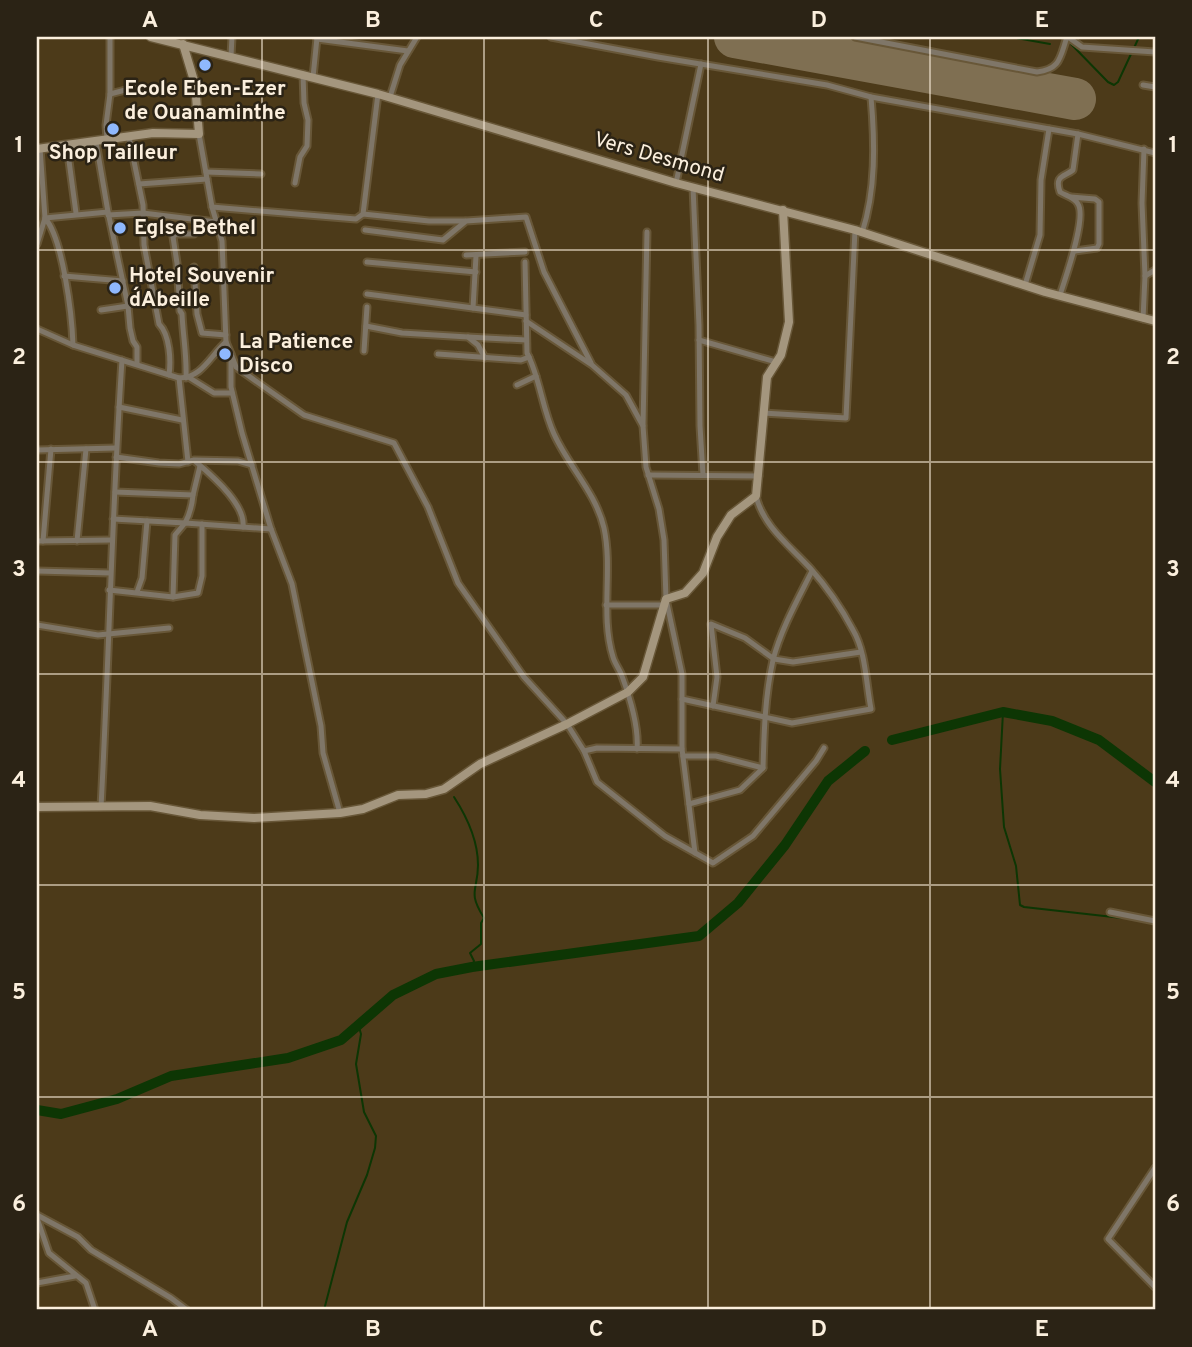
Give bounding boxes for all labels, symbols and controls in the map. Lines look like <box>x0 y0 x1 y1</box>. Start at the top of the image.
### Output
text: A <box>142 7 158 36</box>
text: B <box>365 7 381 36</box>
text: C <box>589 7 603 36</box>
text: D <box>811 7 827 36</box>
text: E <box>1035 7 1049 36</box>
marker: Ecole Eben-Ezer de Ouanaminthe <box>197 57 213 73</box>
place label: Ecole Eben-Ezer de Ouanaminthe <box>124 76 286 127</box>
marker: Shop Tailleur <box>105 121 121 137</box>
street label: Vers Desmond <box>591 126 727 190</box>
text: 1 <box>14 132 24 161</box>
text: 1 <box>1168 132 1178 161</box>
place label: Shop Tailleur <box>49 140 178 167</box>
place label: Eglse Bethel <box>134 215 256 242</box>
marker: Eglse Bethel <box>112 220 128 236</box>
place label: Hotel Souvenir d´Abeille <box>129 263 275 314</box>
marker: Hotel Souvenir d´Abeille <box>107 280 123 296</box>
place label: La Patience Disco <box>239 329 353 380</box>
text: 2 <box>12 344 26 373</box>
text: 2 <box>1166 344 1180 373</box>
marker: La Patience Disco <box>217 346 233 362</box>
text: 3 <box>12 556 26 585</box>
text: 3 <box>1166 556 1180 585</box>
text: 4 <box>12 767 26 796</box>
text: 4 <box>1166 767 1180 796</box>
text: 5 <box>12 979 26 1008</box>
text: 5 <box>1166 979 1180 1008</box>
text: 6 <box>12 1191 26 1220</box>
text: 6 <box>1166 1191 1180 1220</box>
text: A <box>142 1316 158 1345</box>
text: B <box>365 1316 381 1345</box>
text: C <box>589 1316 603 1345</box>
text: D <box>811 1316 827 1345</box>
text: E <box>1035 1316 1049 1345</box>

